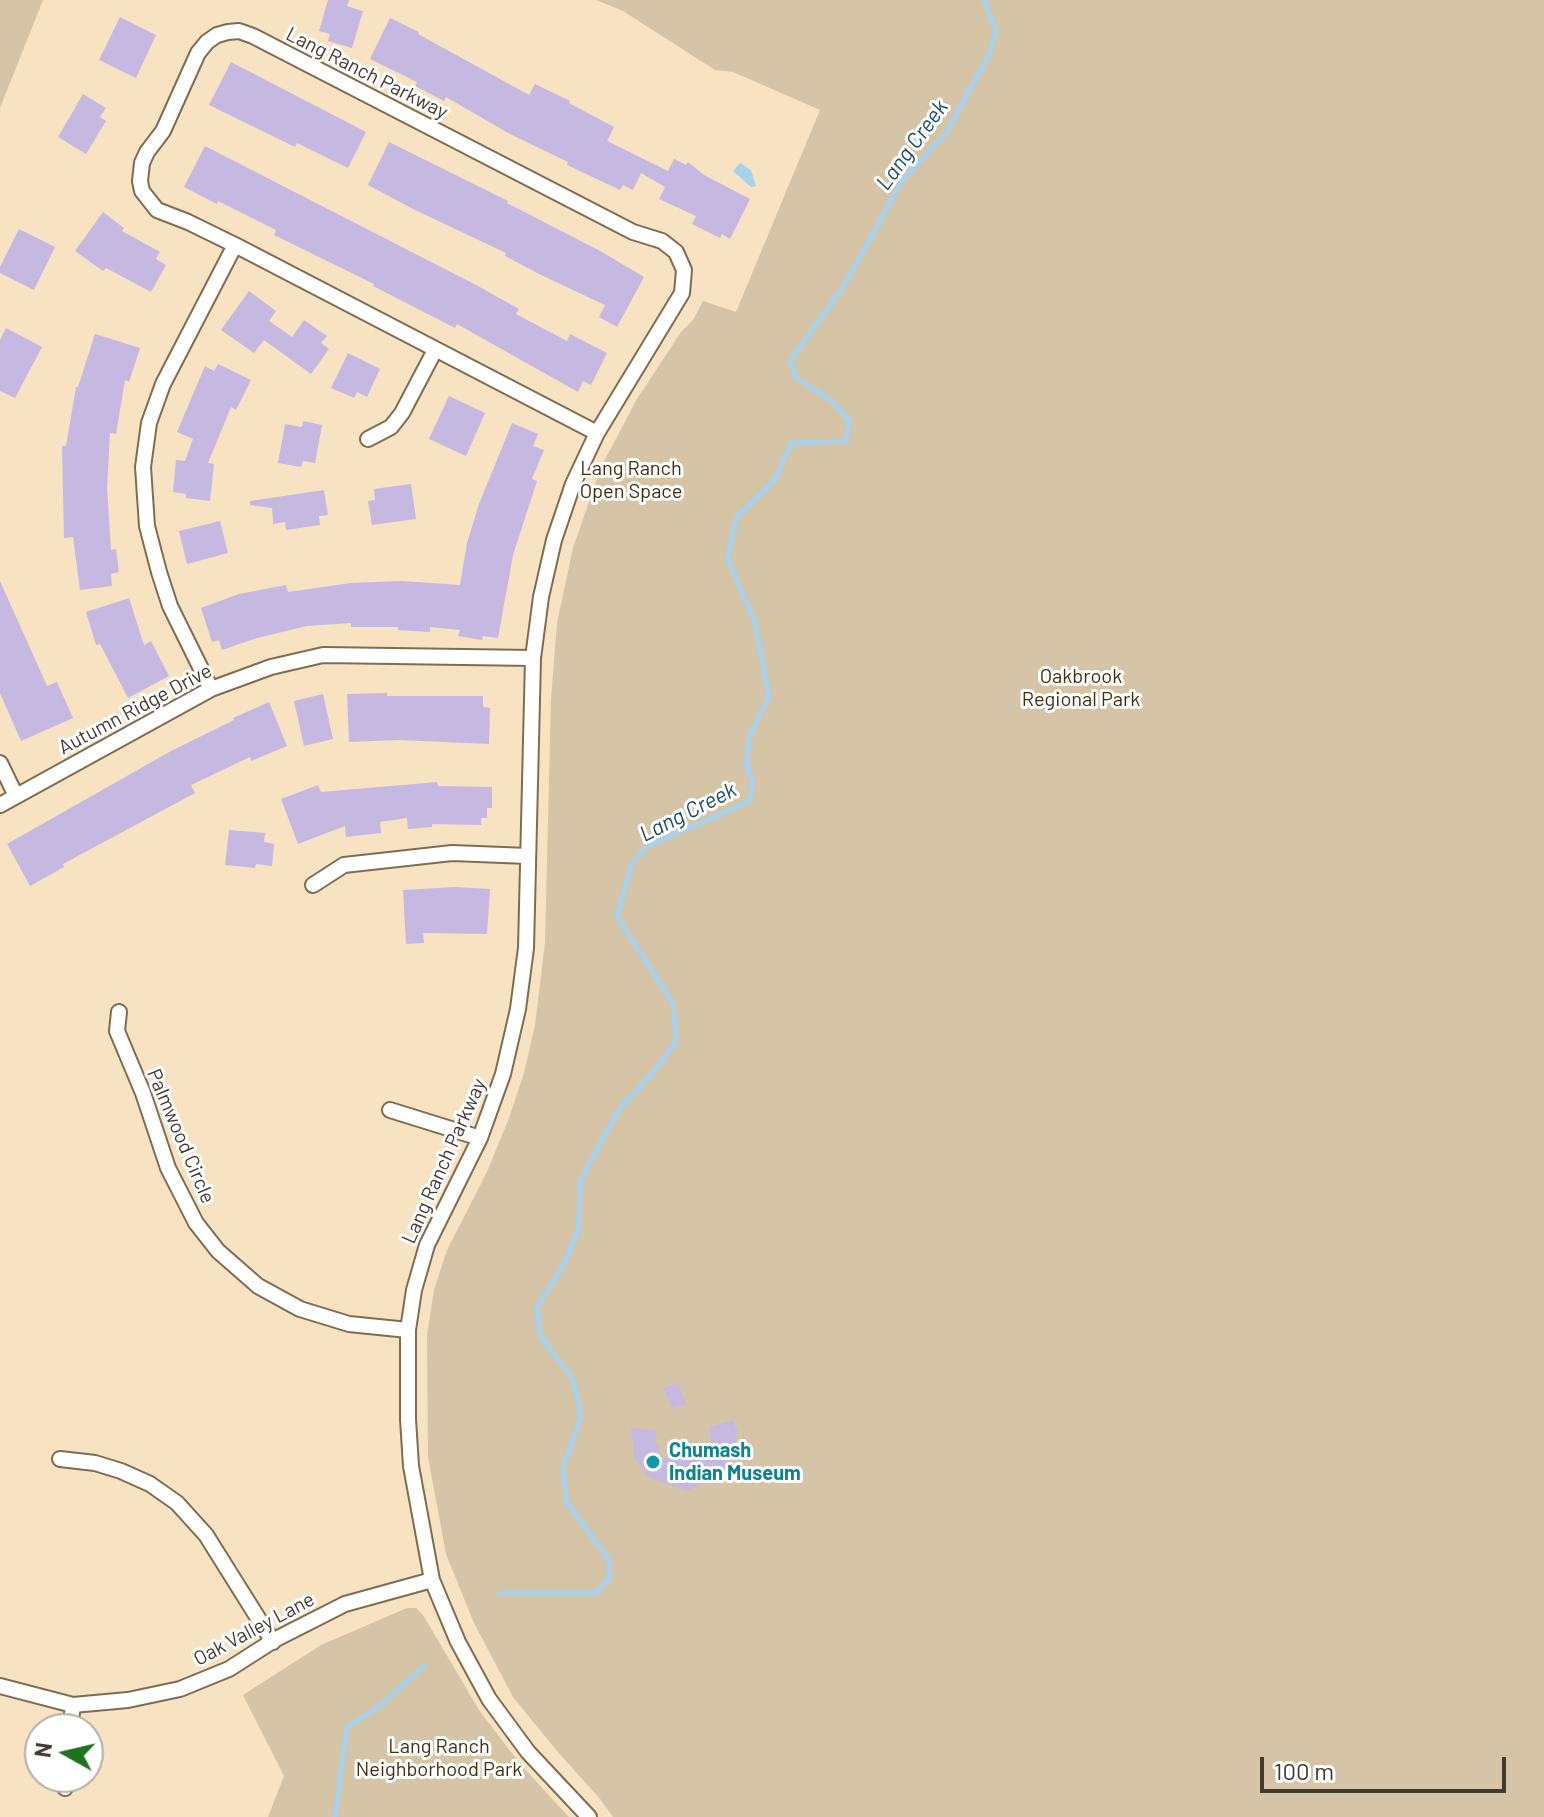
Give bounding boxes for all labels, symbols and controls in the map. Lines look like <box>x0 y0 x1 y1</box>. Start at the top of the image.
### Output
street label: Lang Ranch Parkway <box>282 22 452 124</box>
water label: Lang Creek <box>870 95 954 195</box>
park label: Lang Ranch Open Space <box>580 456 682 503</box>
street label: Autumn Ridge Drive <box>54 658 216 760</box>
park label: Oakbrook Regional Park <box>1022 664 1140 711</box>
water label: Lang Creek <box>635 776 741 848</box>
street label: Palmwood Circle <box>142 1065 220 1207</box>
street label: Lang Ranch Parkway <box>397 1075 491 1247</box>
place label: Chumash Indian Museum <box>669 1438 801 1485</box>
marker: Chumash Indian Museum <box>644 1453 662 1471</box>
street label: Oak Valley Lane <box>190 1587 318 1671</box>
north arrow <box>24 1713 104 1793</box>
park label: Lang Ranch Neighborhood Park <box>356 1734 522 1781</box>
text: N <box>28 1741 56 1759</box>
scale bar <box>1264 1741 1510 1791</box>
text: 100 m <box>1274 1756 1334 1785</box>

